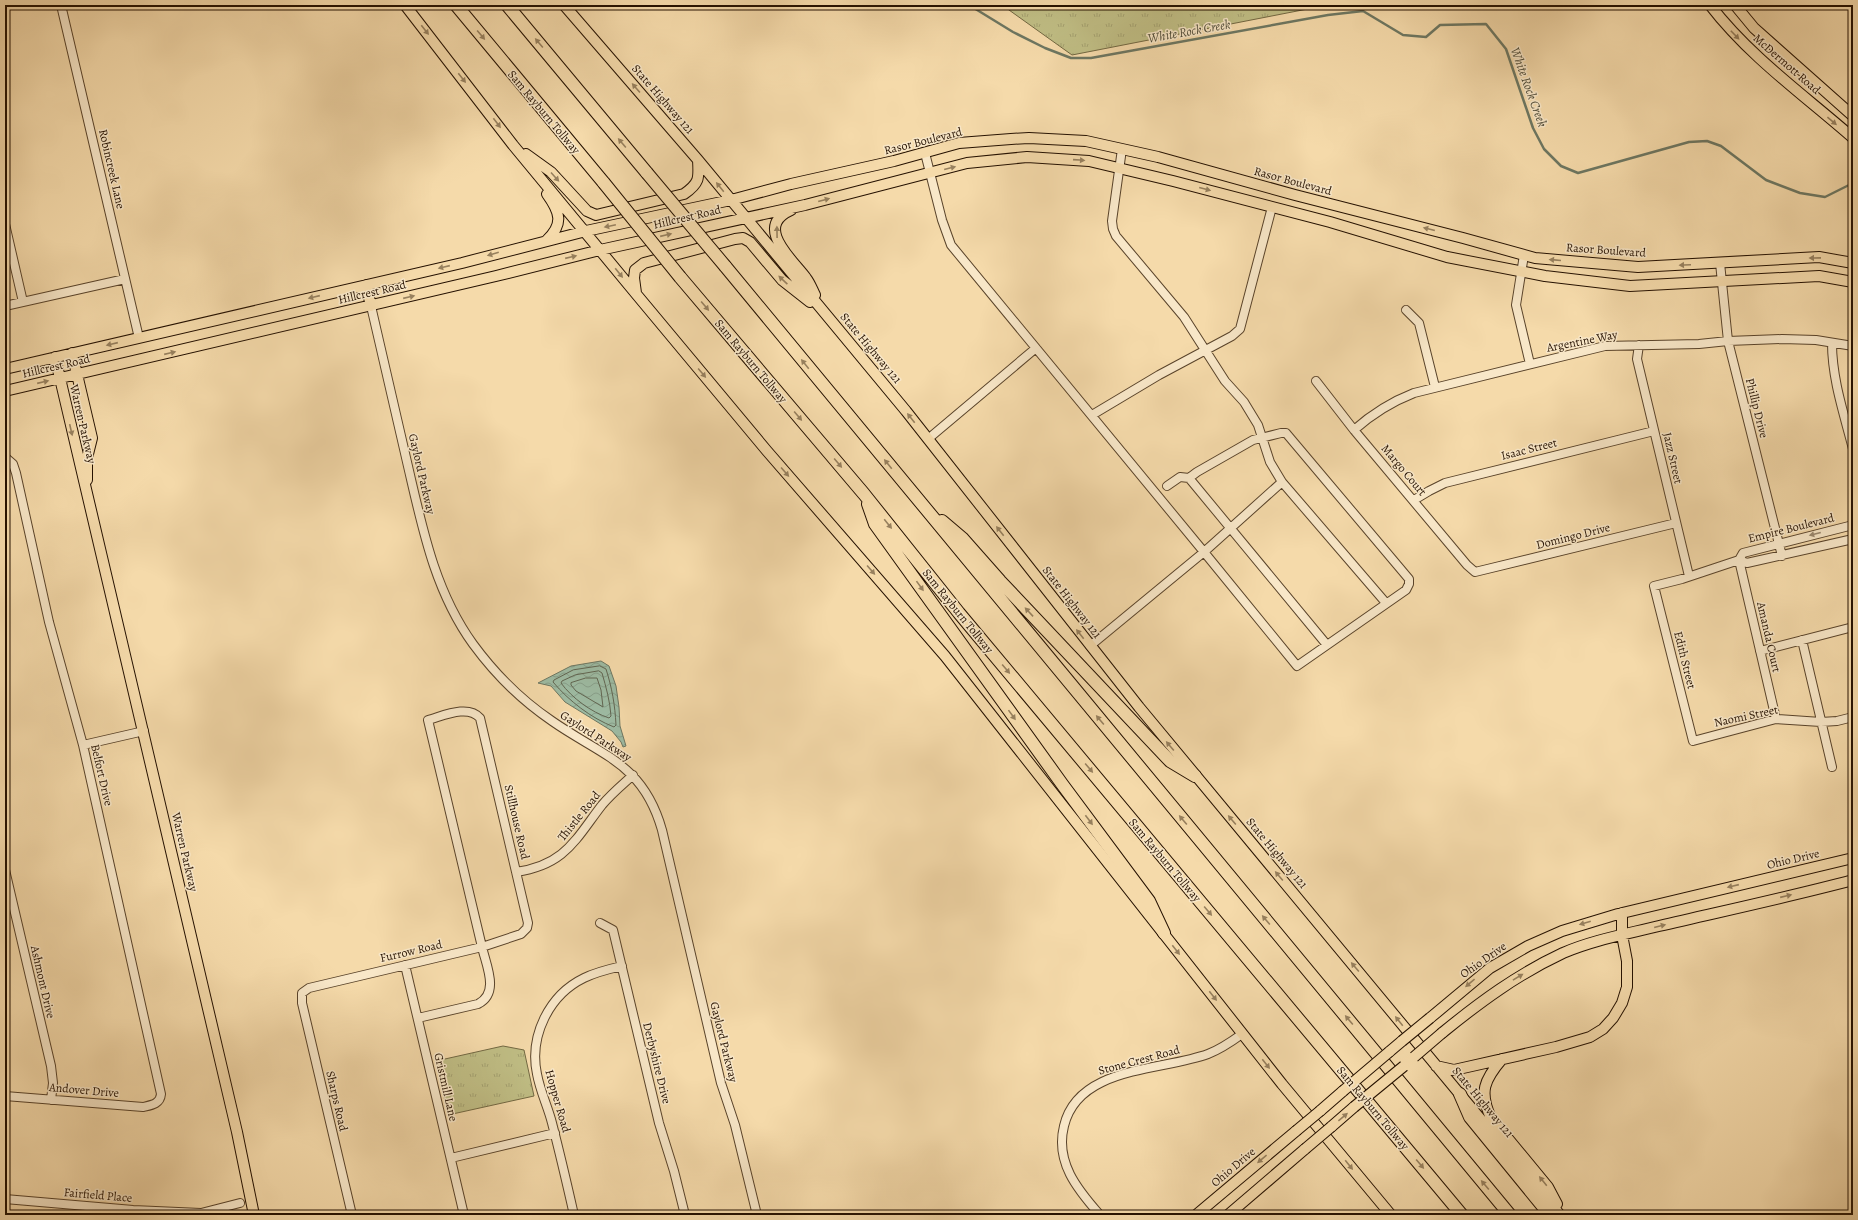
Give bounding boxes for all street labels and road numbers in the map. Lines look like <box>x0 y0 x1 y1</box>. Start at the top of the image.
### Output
street label: McDermott Road <box>1750 30 1824 98</box>
street label: State Highway 121 <box>628 61 698 137</box>
street label: Sam Rayburn Tollway <box>504 67 584 158</box>
street label: Rasor Boulevard <box>882 123 964 158</box>
street label: Robincreek Lane <box>95 128 129 210</box>
street label: Rasor Boulevard <box>1252 163 1334 199</box>
street label: Hillcrest Road <box>651 201 723 233</box>
street label: Rasor Boulevard <box>1566 239 1647 261</box>
street label: Hillcrest Road <box>336 276 408 308</box>
street label: State Highway 121 <box>837 309 905 387</box>
street label: Sam Rayburn Tollway <box>711 316 791 407</box>
street label: Argentine Way <box>1544 326 1619 356</box>
street label: Hillcrest Road <box>20 350 92 382</box>
street label: Phillip Drive <box>1742 376 1772 440</box>
street label: Warren Parkway <box>66 382 100 466</box>
street label: Jazz Street <box>1659 431 1687 485</box>
street label: Gaylord Parkway <box>405 432 439 517</box>
street label: Isaac Street <box>1499 434 1559 464</box>
street label: Margo Court <box>1378 441 1430 499</box>
street label: Empire Boulevard <box>1746 509 1836 546</box>
street label: Domingo Drive <box>1534 519 1612 553</box>
street label: State Highway 121 <box>1039 563 1105 641</box>
street label: Sam Rayburn Tollway <box>919 565 998 657</box>
street label: Amanda Court <box>1753 599 1785 674</box>
street label: Edith Street <box>1670 630 1700 691</box>
street label: Naomi Street <box>1712 701 1780 731</box>
street label: Gaylord Parkway <box>557 707 635 765</box>
street label: Belfort Drive <box>87 743 117 807</box>
street label: Stillhouse Road <box>501 783 533 861</box>
street label: Thistle Road <box>554 787 604 844</box>
street label: Warren Parkway <box>168 810 202 894</box>
street label: State Highway 121 <box>1243 814 1311 892</box>
street label: Sam Rayburn Tollway <box>1125 815 1205 906</box>
street label: Ohio Drive <box>1765 845 1821 873</box>
street label: Furrow Road <box>378 936 444 966</box>
street label: Ohio Drive <box>1457 938 1509 982</box>
street label: Ashmont Drive <box>27 943 59 1020</box>
street label: Gaylord Parkway <box>706 1000 742 1084</box>
street label: Derbyshire Drive <box>639 1021 675 1105</box>
street label: Stone Crest Road <box>1096 1041 1182 1079</box>
street label: Gristmill Lane <box>430 1051 462 1123</box>
street label: Sam Rayburn Tollway <box>1333 1063 1413 1154</box>
street label: State Highway 121 <box>1449 1063 1517 1141</box>
street label: Hopper Road <box>541 1068 575 1135</box>
street label: Sharps Road <box>322 1069 352 1133</box>
street label: Andover Drive <box>47 1079 120 1101</box>
street label: Ohio Drive <box>1207 1144 1259 1190</box>
street label: Fairfield Place <box>63 1184 133 1206</box>

